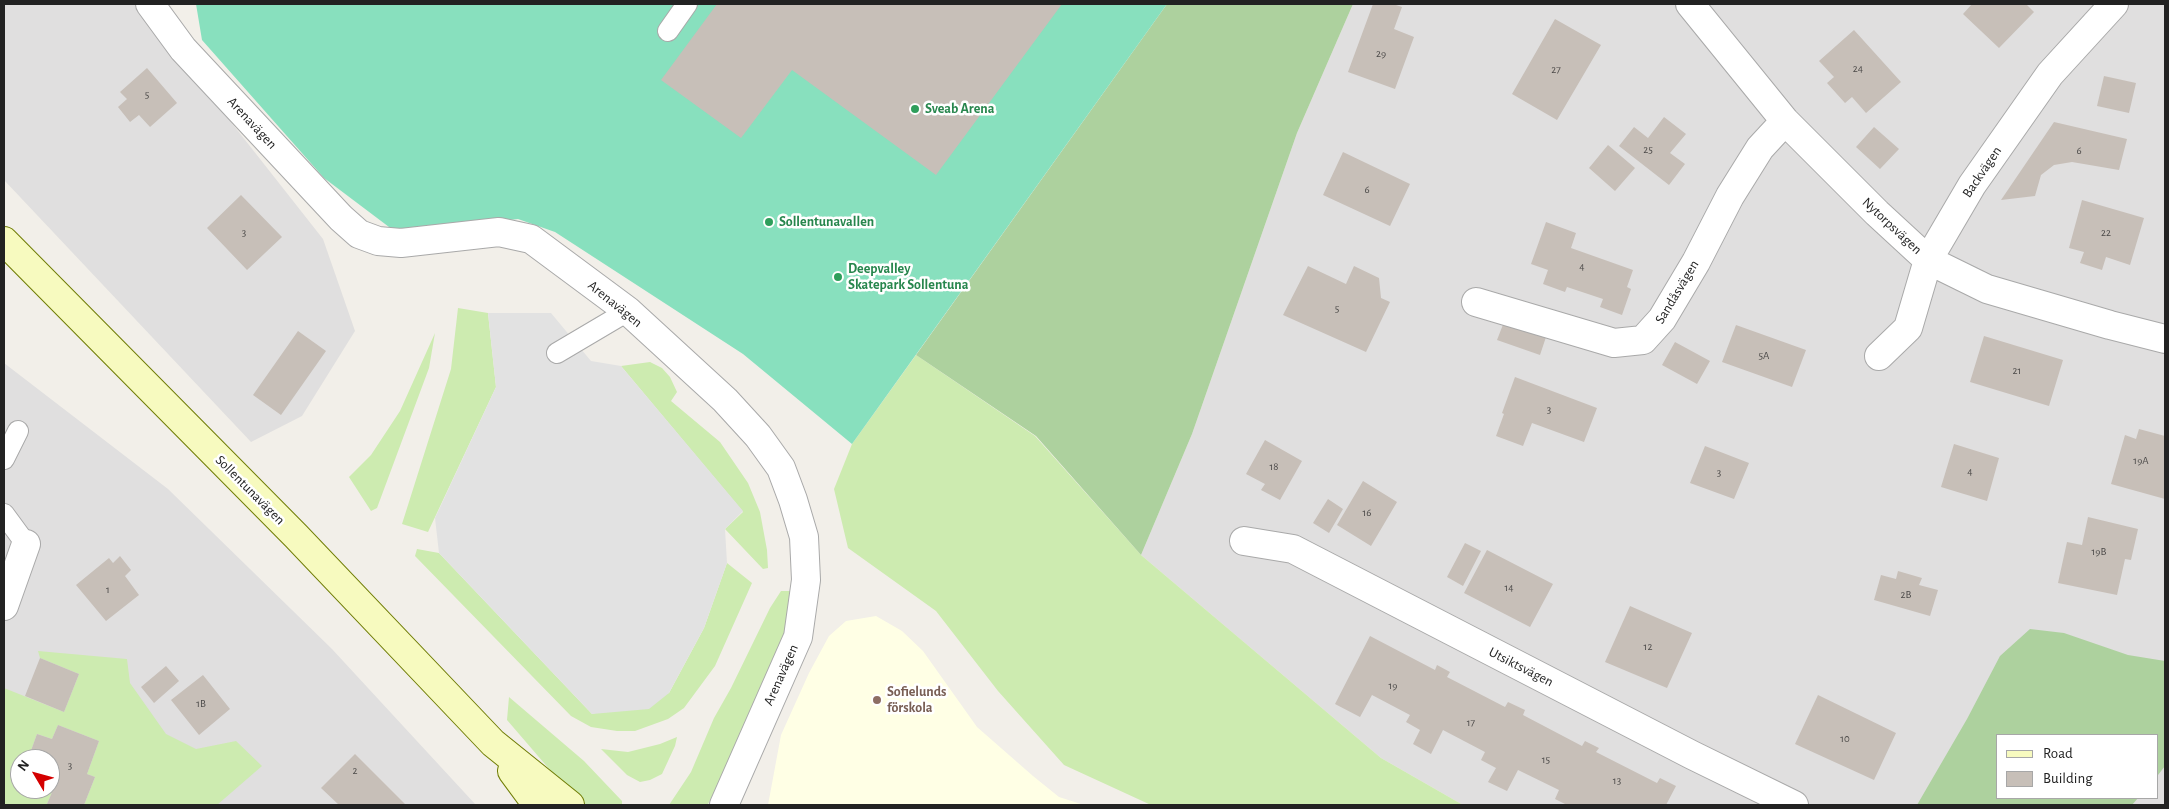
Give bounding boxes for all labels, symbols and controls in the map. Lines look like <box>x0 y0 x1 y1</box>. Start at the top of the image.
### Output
house number: 29 <box>1376 47 1386 61</box>
house number: 24 <box>1853 62 1863 76</box>
house number: 27 <box>1551 63 1561 77</box>
house number: 5 <box>145 88 149 102</box>
street label: Arenavägen <box>224 93 280 153</box>
place label: Sveab Arena <box>925 101 994 117</box>
marker: Sveab Arena <box>909 103 921 115</box>
house number: 25 <box>1643 143 1653 157</box>
street label: Backvägen <box>1959 143 2005 201</box>
house number: 6 <box>2076 144 2082 158</box>
house number: 6 <box>1364 183 1370 197</box>
street label: Nytorpsvägen <box>1859 194 1925 258</box>
place label: Sollentunavallen <box>779 214 874 230</box>
marker: Sollentunavallen <box>763 216 775 228</box>
house number: 3 <box>242 226 246 240</box>
house number: 22 <box>2101 226 2111 240</box>
street label: Sandåsvägen <box>1651 257 1703 327</box>
house number: 4 <box>1579 260 1585 274</box>
place label: Deepvalley Skatepark Sollentuna <box>848 261 968 294</box>
marker: Deepvalley Skatepark Sollentuna <box>832 271 844 283</box>
street label: Arenavägen <box>584 277 646 331</box>
house number: 5 <box>1335 302 1339 316</box>
house number: 5A <box>1759 349 1769 363</box>
house number: 21 <box>2013 364 2021 378</box>
house number: 3 <box>1547 403 1551 417</box>
street label: Sollentunavägen <box>212 452 288 528</box>
house number: 19A <box>2133 454 2149 468</box>
house number: 18 <box>1270 460 1278 474</box>
house number: 4 <box>1967 465 1973 479</box>
house number: 3 <box>1717 466 1721 480</box>
house number: 16 <box>1363 506 1371 520</box>
house number: 19B <box>2092 545 2106 559</box>
house number: 14 <box>1504 581 1514 595</box>
house number: 1 <box>106 583 110 597</box>
house number: 2B <box>1901 588 1911 602</box>
house number: 12 <box>1644 640 1652 654</box>
street label: Arenavägen <box>760 642 802 708</box>
street label: Utsiktsvägen <box>1486 644 1556 690</box>
house number: 19 <box>1389 679 1397 693</box>
place label: Sofielunds förskola <box>887 684 946 716</box>
marker: Sofielunds förskola <box>871 694 883 706</box>
house number: 1B <box>196 697 206 711</box>
house number: 17 <box>1467 716 1475 730</box>
house number: 10 <box>1840 732 1850 746</box>
legend <box>1996 734 2159 799</box>
text: Road <box>2043 746 2073 761</box>
north arrow <box>10 749 60 799</box>
house number: 15 <box>1542 753 1550 767</box>
text: N <box>15 757 32 774</box>
house number: 3 <box>68 759 72 773</box>
house number: 2 <box>352 764 358 778</box>
text: Building <box>2043 771 2093 786</box>
house number: 13 <box>1613 774 1621 788</box>

